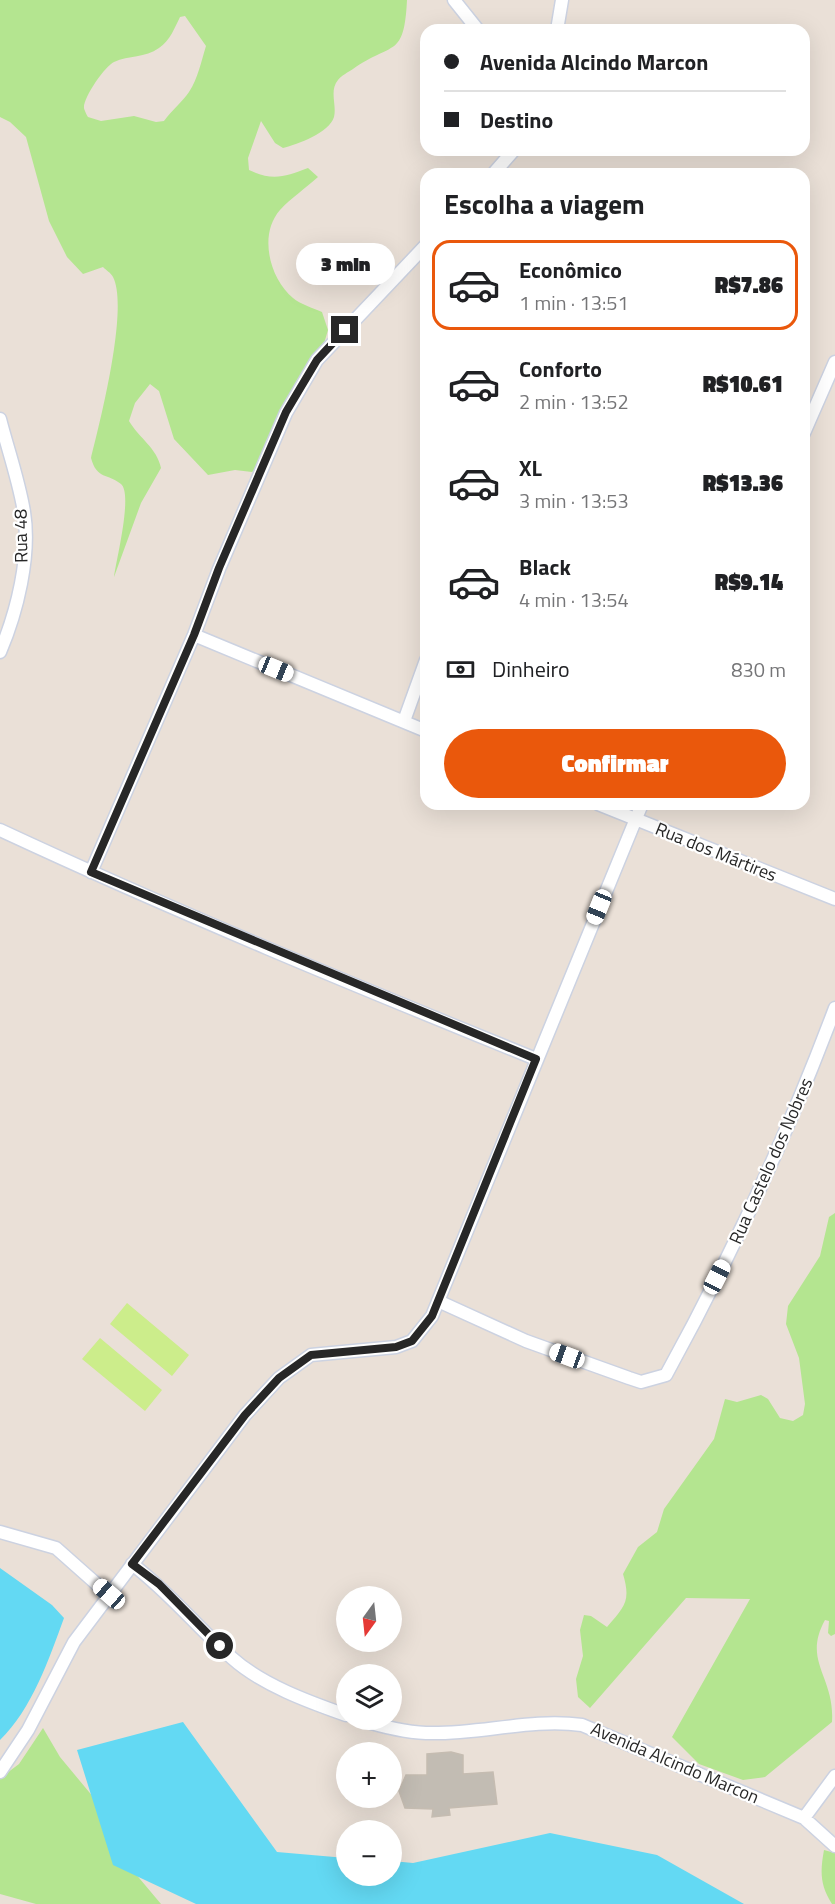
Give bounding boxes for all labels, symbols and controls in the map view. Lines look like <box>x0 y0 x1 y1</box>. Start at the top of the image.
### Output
text: Avenida Alcindo Marcon <box>480 45 708 79</box>
text: Destino <box>480 103 553 137</box>
text: Escolha a viagem <box>444 183 645 224</box>
callout: 3 min <box>296 243 394 285</box>
text: 3 min <box>321 248 370 279</box>
text: Econômico <box>519 253 622 287</box>
icon: car <box>447 258 501 312</box>
text: R$7.86 <box>715 268 783 302</box>
text: 1 min · 13:51 <box>519 287 629 318</box>
route end <box>331 316 358 343</box>
text: Conforto <box>519 352 602 386</box>
icon: car <box>447 357 501 411</box>
text: R$10.61 <box>703 367 783 401</box>
text: 2 min · 13:52 <box>519 386 629 417</box>
text: XL <box>519 451 542 485</box>
icon: car <box>447 456 501 510</box>
text: R$13.36 <box>703 466 783 500</box>
text: 3 min · 13:53 <box>519 485 629 516</box>
street label: Rua 48 <box>7 509 34 563</box>
text: Black <box>519 550 571 584</box>
icon: car <box>447 555 501 609</box>
text: R$9.14 <box>715 565 783 599</box>
text: 4 min · 13:54 <box>519 584 629 615</box>
text: Dinheiro <box>492 652 570 686</box>
icon: cash <box>444 653 477 686</box>
car <box>256 654 296 684</box>
text: 830 m <box>731 654 786 685</box>
button: Confirmar <box>444 729 786 798</box>
street label: Rua dos Mártires <box>651 815 781 888</box>
car <box>584 887 614 927</box>
street label: Rua Castelo dos Nobres <box>722 1073 819 1248</box>
car <box>701 1257 733 1297</box>
car <box>547 1341 587 1371</box>
car <box>90 1575 128 1613</box>
north arrow <box>336 1586 402 1652</box>
map controls <box>336 1586 402 1886</box>
route start <box>206 1632 233 1659</box>
button: layers <box>336 1664 402 1730</box>
street label: Avenida Alcindo Marcon <box>587 1715 764 1810</box>
button: + <box>336 1742 402 1808</box>
button: − <box>336 1820 402 1886</box>

